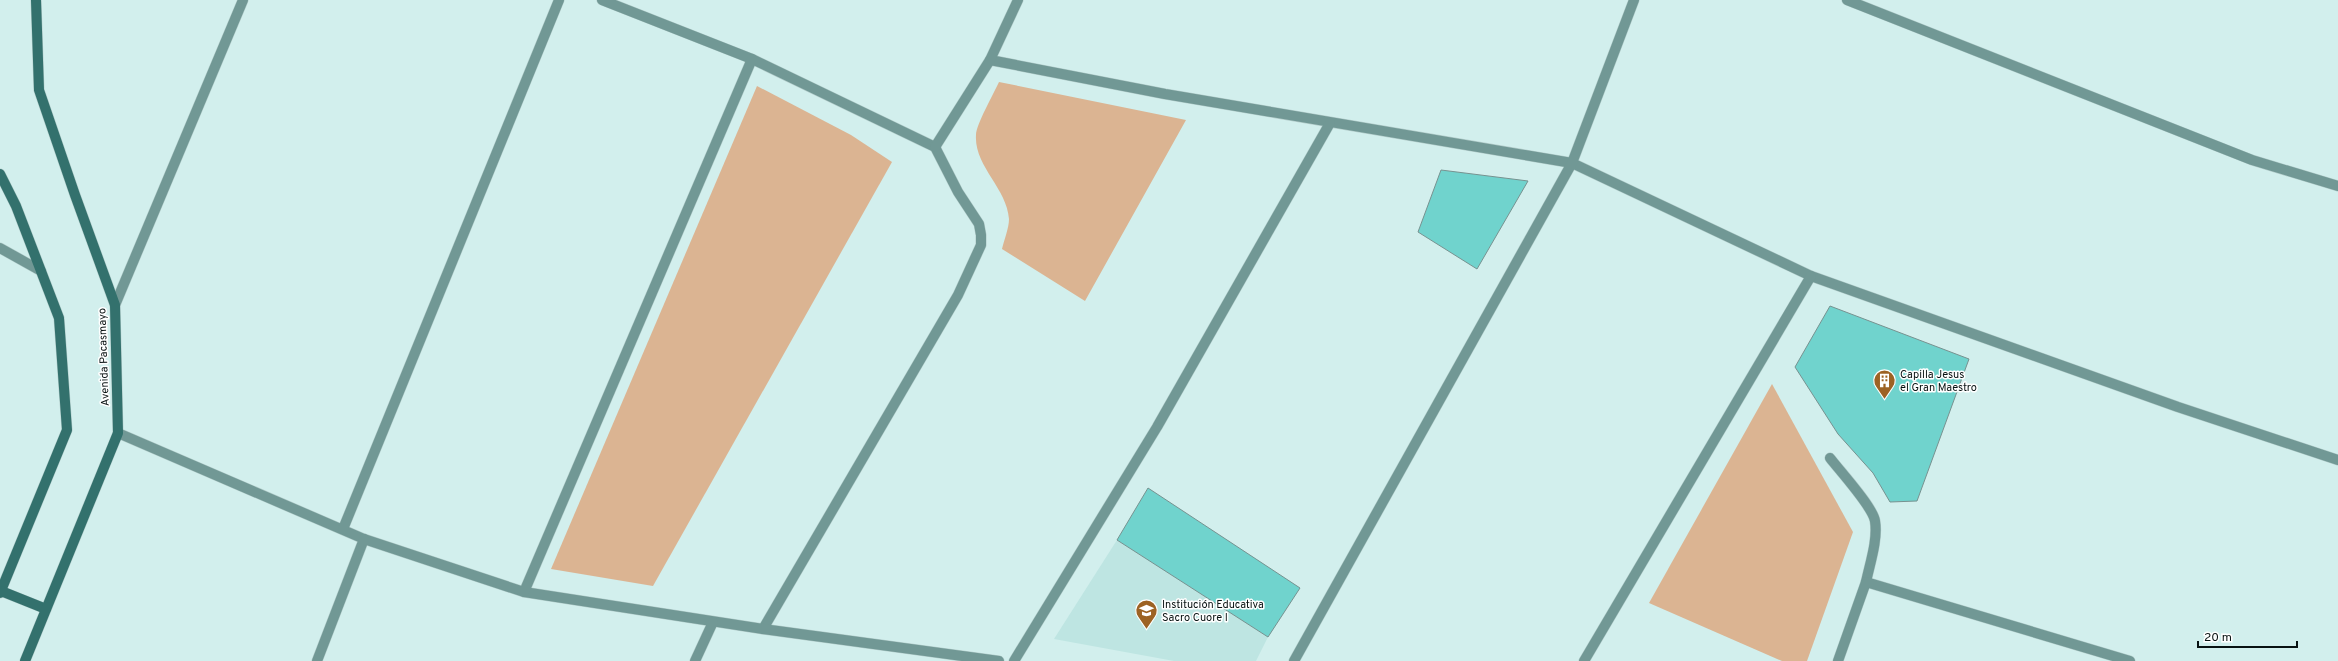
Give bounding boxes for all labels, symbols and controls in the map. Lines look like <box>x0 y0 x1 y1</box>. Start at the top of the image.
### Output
street label: Avenida Pacasmayo <box>95 308 113 406</box>
building icon: Capilla Jesus el Gran Maestro <box>1872 368 1898 401</box>
place label: Capilla Jesus el Gran Maestro <box>1900 368 1977 395</box>
school or university icon: Institución Educativa Sacro Cuore I <box>1133 598 1159 631</box>
place label: Institución Educativa Sacro Cuore I <box>1162 598 1264 625</box>
scale bar <box>2198 623 2297 649</box>
text: 20 m <box>2204 630 2232 646</box>

